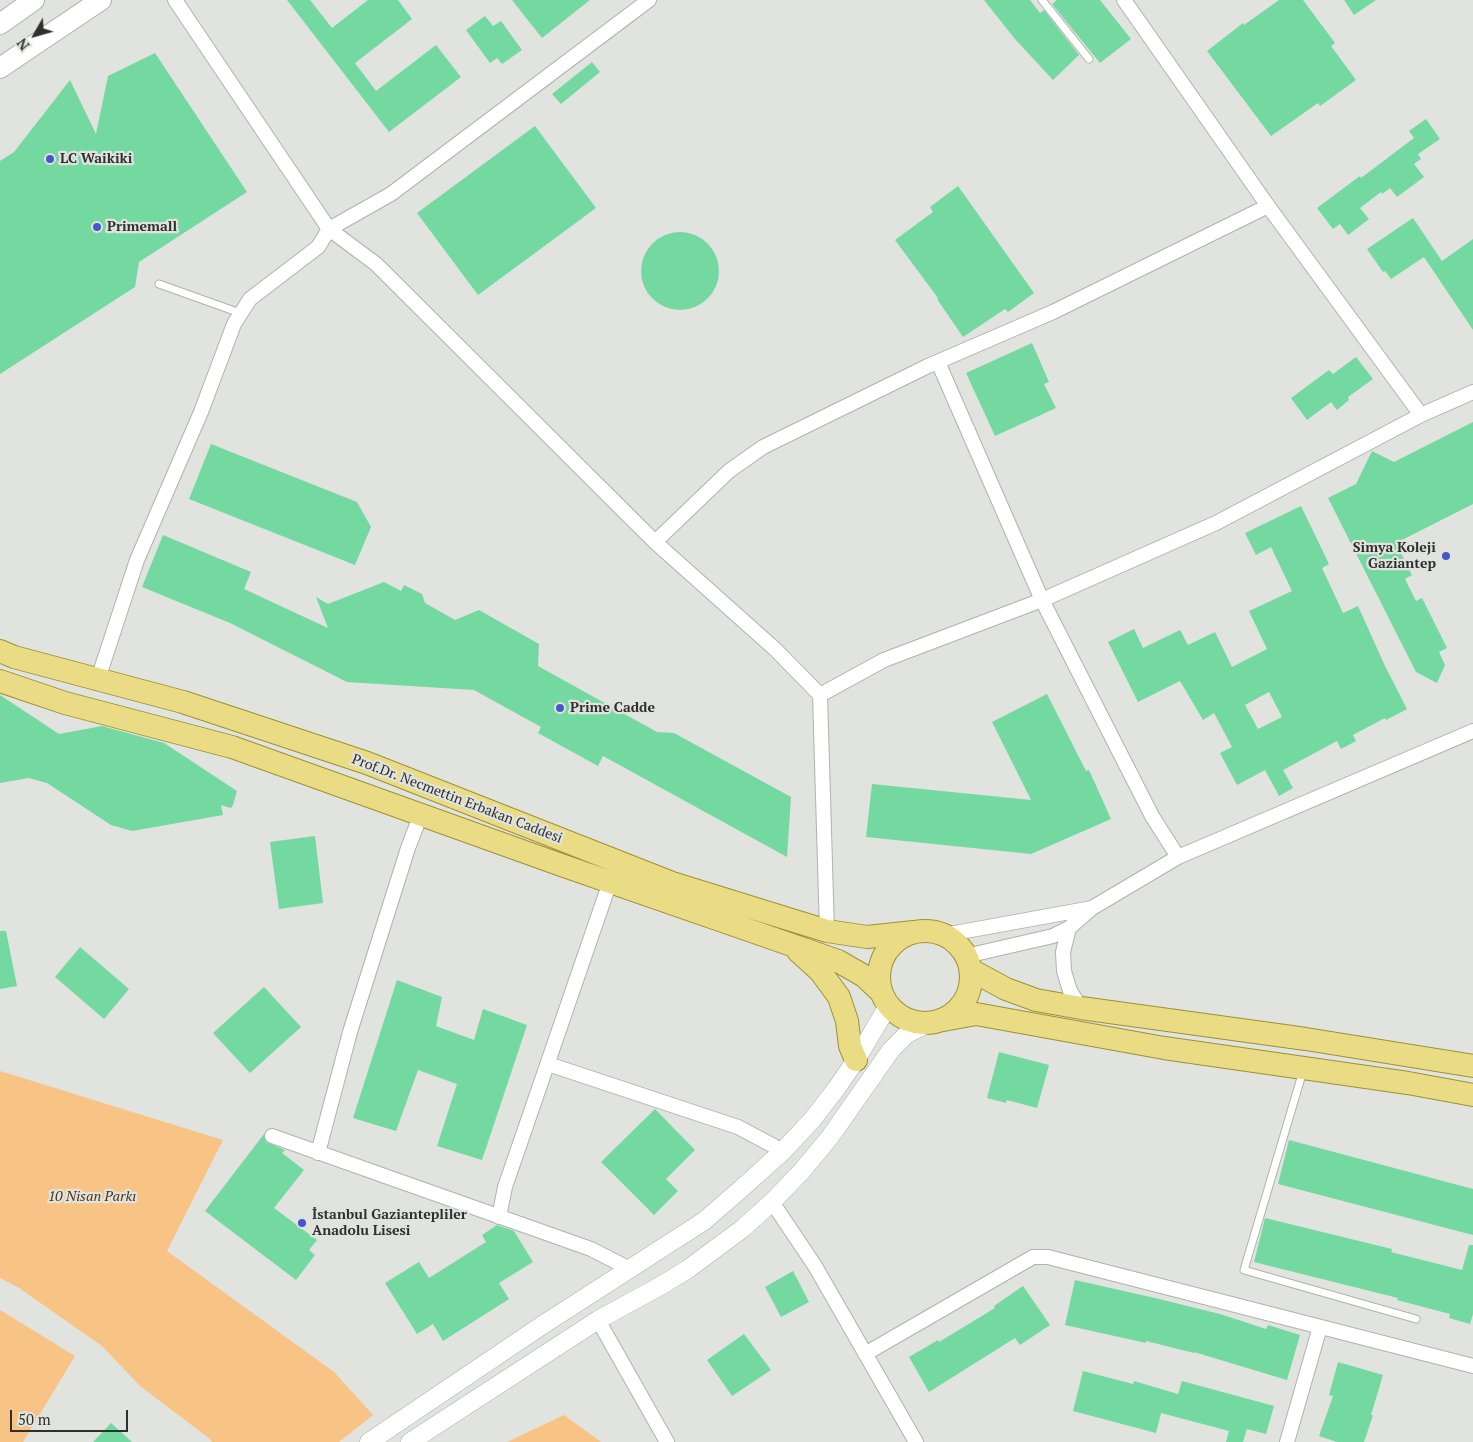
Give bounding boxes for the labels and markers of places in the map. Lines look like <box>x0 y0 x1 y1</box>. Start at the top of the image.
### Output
place label: LC Waikiki <box>60 151 132 167</box>
marker: LC Waikiki <box>44 153 56 165</box>
place label: Primemall <box>107 219 177 235</box>
marker: Primemall <box>91 221 103 233</box>
place label: Simya Koleji Gaziantep <box>1353 540 1436 572</box>
marker: Simya Koleji Gaziantep <box>1440 550 1452 562</box>
place label: Prime Cadde <box>570 700 655 716</box>
marker: Prime Cadde <box>554 702 566 714</box>
place label: İstanbul Gaziantepliler Anadolu Lisesi <box>312 1207 467 1240</box>
marker: İstanbul Gaziantepliler Anadolu Lisesi <box>296 1217 308 1229</box>

